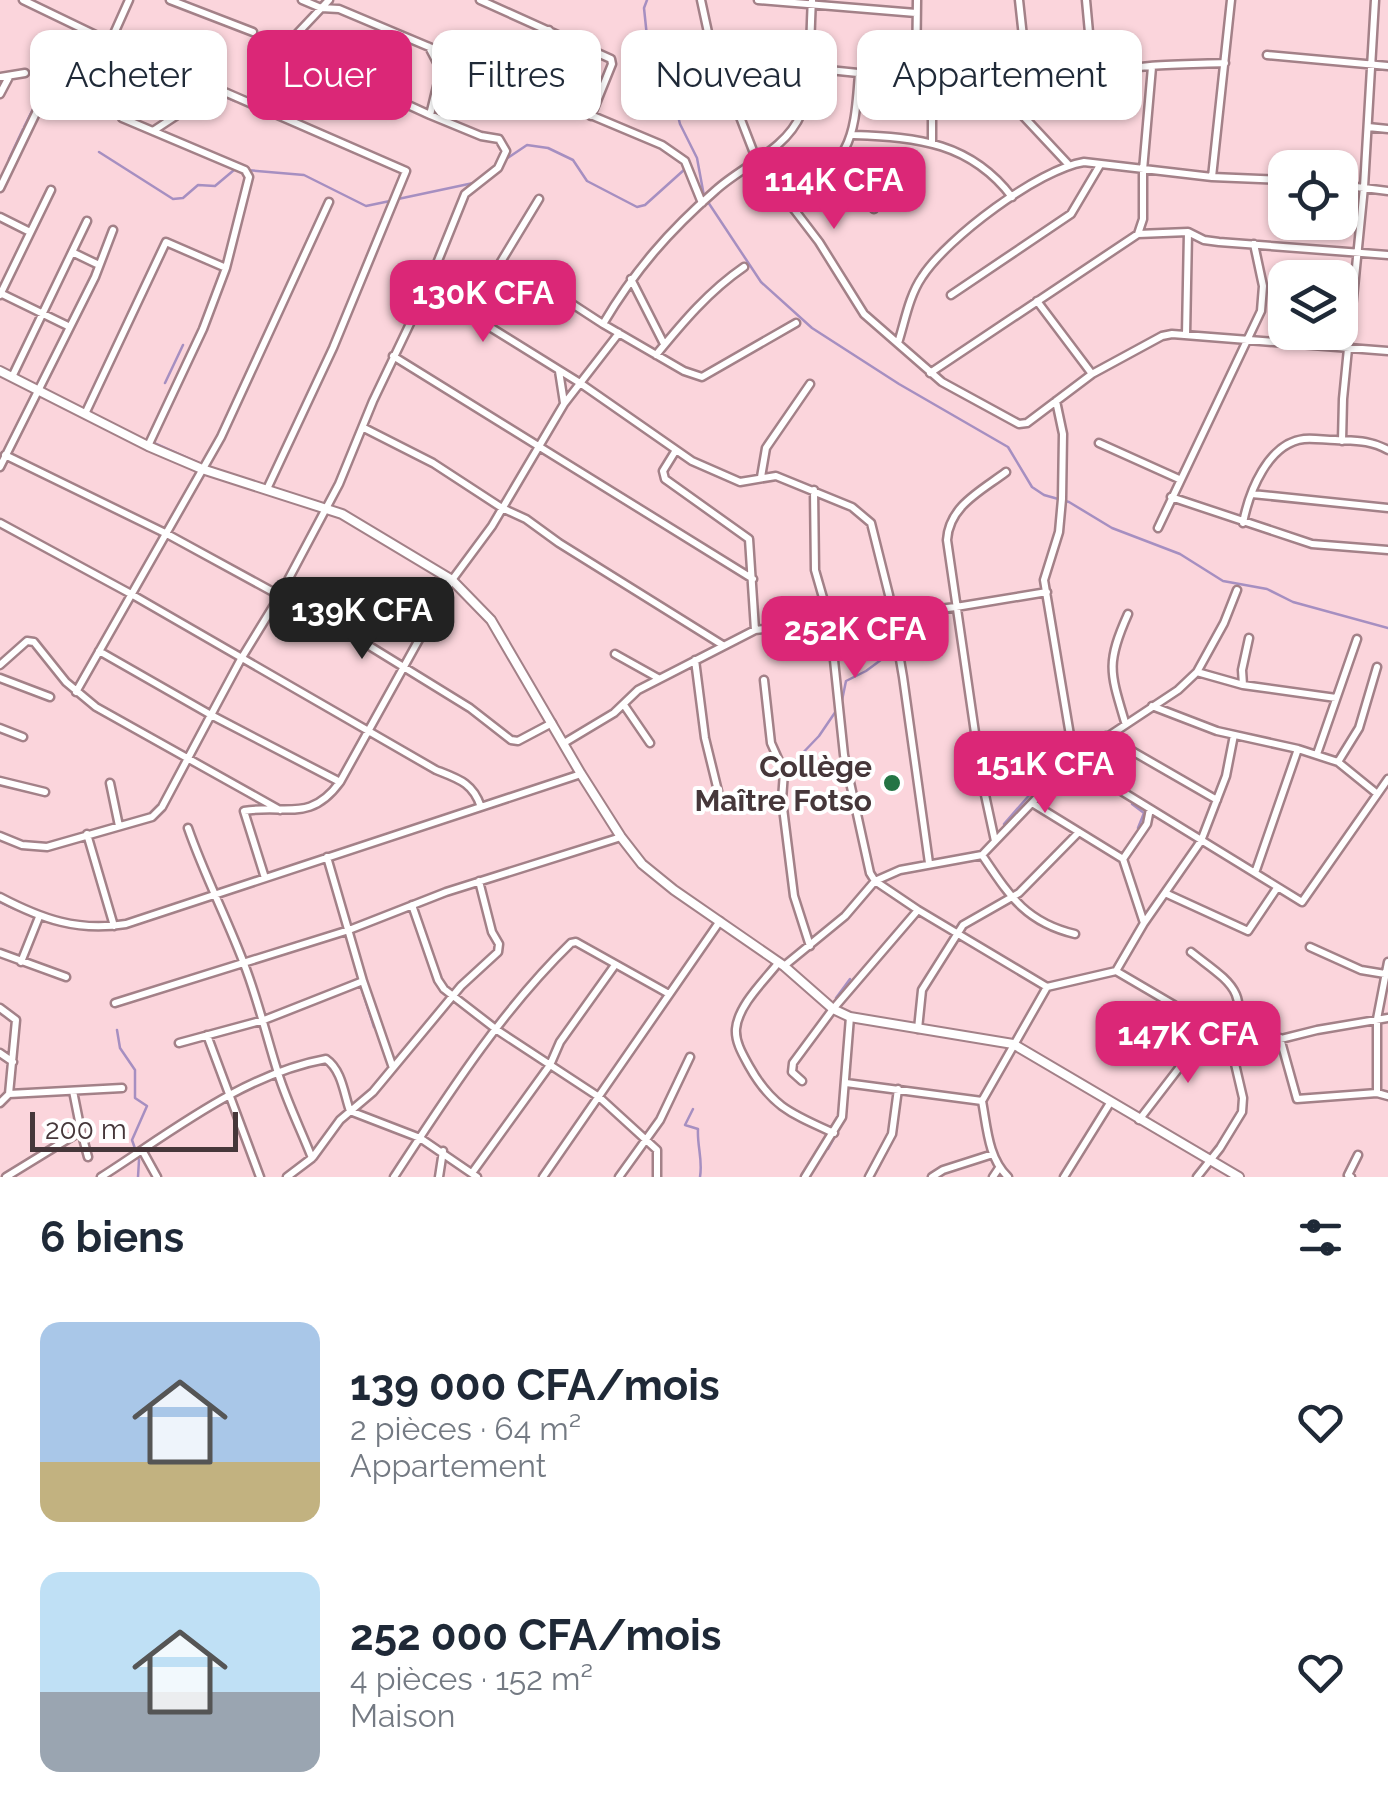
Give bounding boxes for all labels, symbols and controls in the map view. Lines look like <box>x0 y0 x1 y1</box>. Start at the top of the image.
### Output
chip: Acheter <box>30 30 227 120</box>
chip: Louer <box>247 30 412 120</box>
chip: Filtres <box>432 30 601 120</box>
chip: Nouveau <box>621 30 837 120</box>
chip: Appartement <box>857 30 1142 120</box>
pin: 114K CFA <box>731 147 937 232</box>
map controls <box>1268 150 1358 350</box>
button: locate <box>1268 150 1358 240</box>
text: 114K CFA <box>765 161 903 198</box>
pin: 130K CFA <box>380 260 586 345</box>
button: layers <box>1268 260 1358 350</box>
text: 130K CFA <box>412 274 554 311</box>
pin: 139K CFA <box>259 577 465 662</box>
text: 139K CFA <box>291 591 433 628</box>
pin: 252K CFA <box>752 596 958 681</box>
text: 252K CFA <box>784 610 926 647</box>
pin: 151K CFA <box>942 731 1148 816</box>
text: 151K CFA <box>976 745 1114 782</box>
place label: Collège Maître Fotso <box>695 749 872 818</box>
marker: Collège Maître Fotso <box>881 772 903 794</box>
pin: 147K CFA <box>1085 1001 1291 1086</box>
text: 147K CFA <box>1118 1015 1258 1052</box>
scale bar <box>30 1107 238 1152</box>
text: 200 m <box>45 1113 127 1146</box>
icon: filters <box>1293 1210 1348 1265</box>
text: 6 biens <box>40 1213 184 1262</box>
text: 139 000 CFA/mois <box>350 1361 720 1410</box>
icon: home <box>120 1362 240 1482</box>
icon: heart <box>1293 1395 1348 1450</box>
text: 2 pièces · 64 m² <box>350 1410 581 1447</box>
text: Appartement <box>350 1447 546 1484</box>
text: 252 000 CFA/mois <box>350 1611 721 1660</box>
icon: home <box>120 1612 240 1732</box>
icon: heart <box>1293 1645 1348 1700</box>
text: 4 pièces · 152 m² <box>350 1660 593 1697</box>
text: Maison <box>350 1697 455 1734</box>

